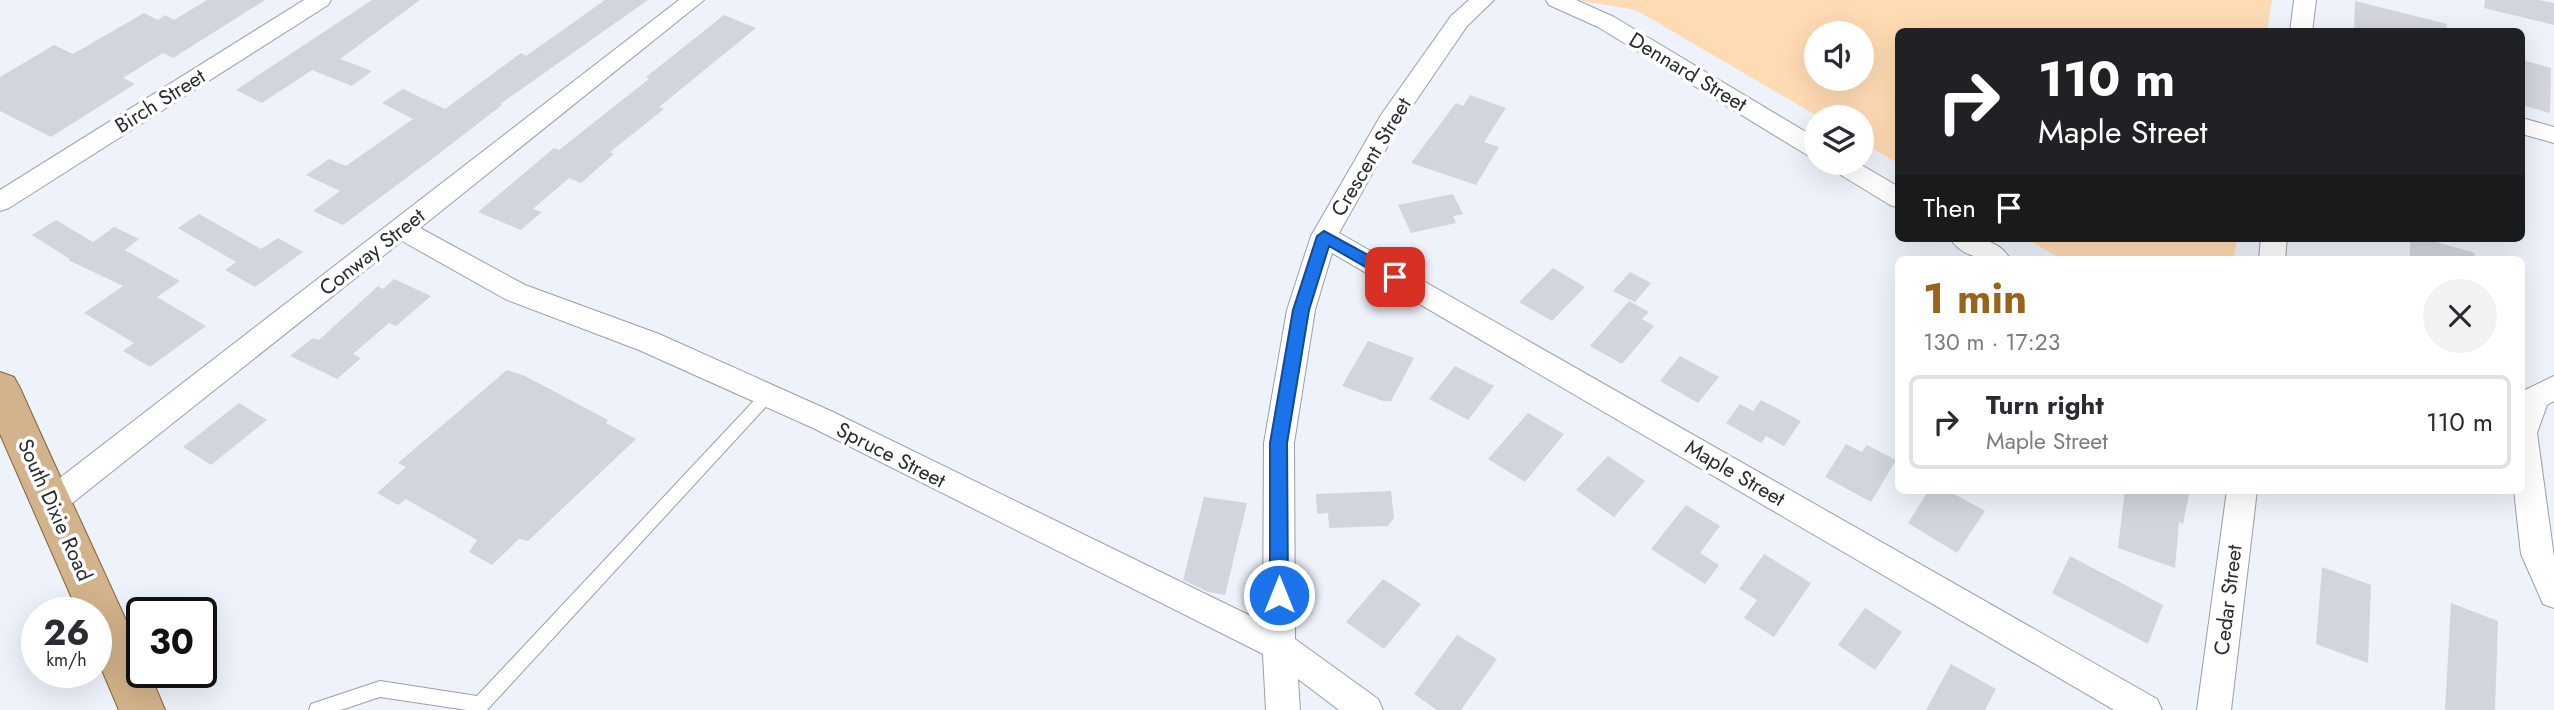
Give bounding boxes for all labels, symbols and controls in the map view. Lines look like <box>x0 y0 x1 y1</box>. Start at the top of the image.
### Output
map controls <box>1804 21 1874 175</box>
button: sound <box>1804 21 1874 91</box>
street label: Dennard Street <box>1623 25 1753 119</box>
text: 110 m <box>2038 44 2175 114</box>
icon: right <box>1923 56 2014 147</box>
street label: Birch Street <box>109 61 211 141</box>
street label: Crescent Street <box>1324 92 1418 222</box>
button: layers <box>1804 105 1874 175</box>
text: Maple Street <box>2038 109 2207 155</box>
text: Then <box>1923 189 1976 227</box>
icon: arrive <box>1990 189 2028 227</box>
street label: Conway Street <box>313 201 431 303</box>
pin <box>1365 247 1425 307</box>
icon: arrive <box>1376 258 1414 296</box>
text: 1 min <box>1923 268 2027 329</box>
button: close <box>2423 279 2497 353</box>
text: 130 m · 17:23 <box>1923 325 2060 359</box>
text: Turn right <box>1986 386 2104 424</box>
icon: right <box>1927 403 1965 441</box>
text: 110 m <box>2426 403 2493 441</box>
street label: Spruce Street <box>831 415 951 495</box>
text: Maple Street <box>1986 424 2108 458</box>
street label: Maple Street <box>1679 432 1791 514</box>
street label: South Dixie Road <box>10 434 100 586</box>
street label: Cedar Street <box>2206 543 2250 657</box>
position arrow <box>1242 558 1316 632</box>
speed limit sign: 30 <box>126 597 217 688</box>
text: 26 <box>43 608 90 658</box>
text: km/h <box>46 647 87 673</box>

